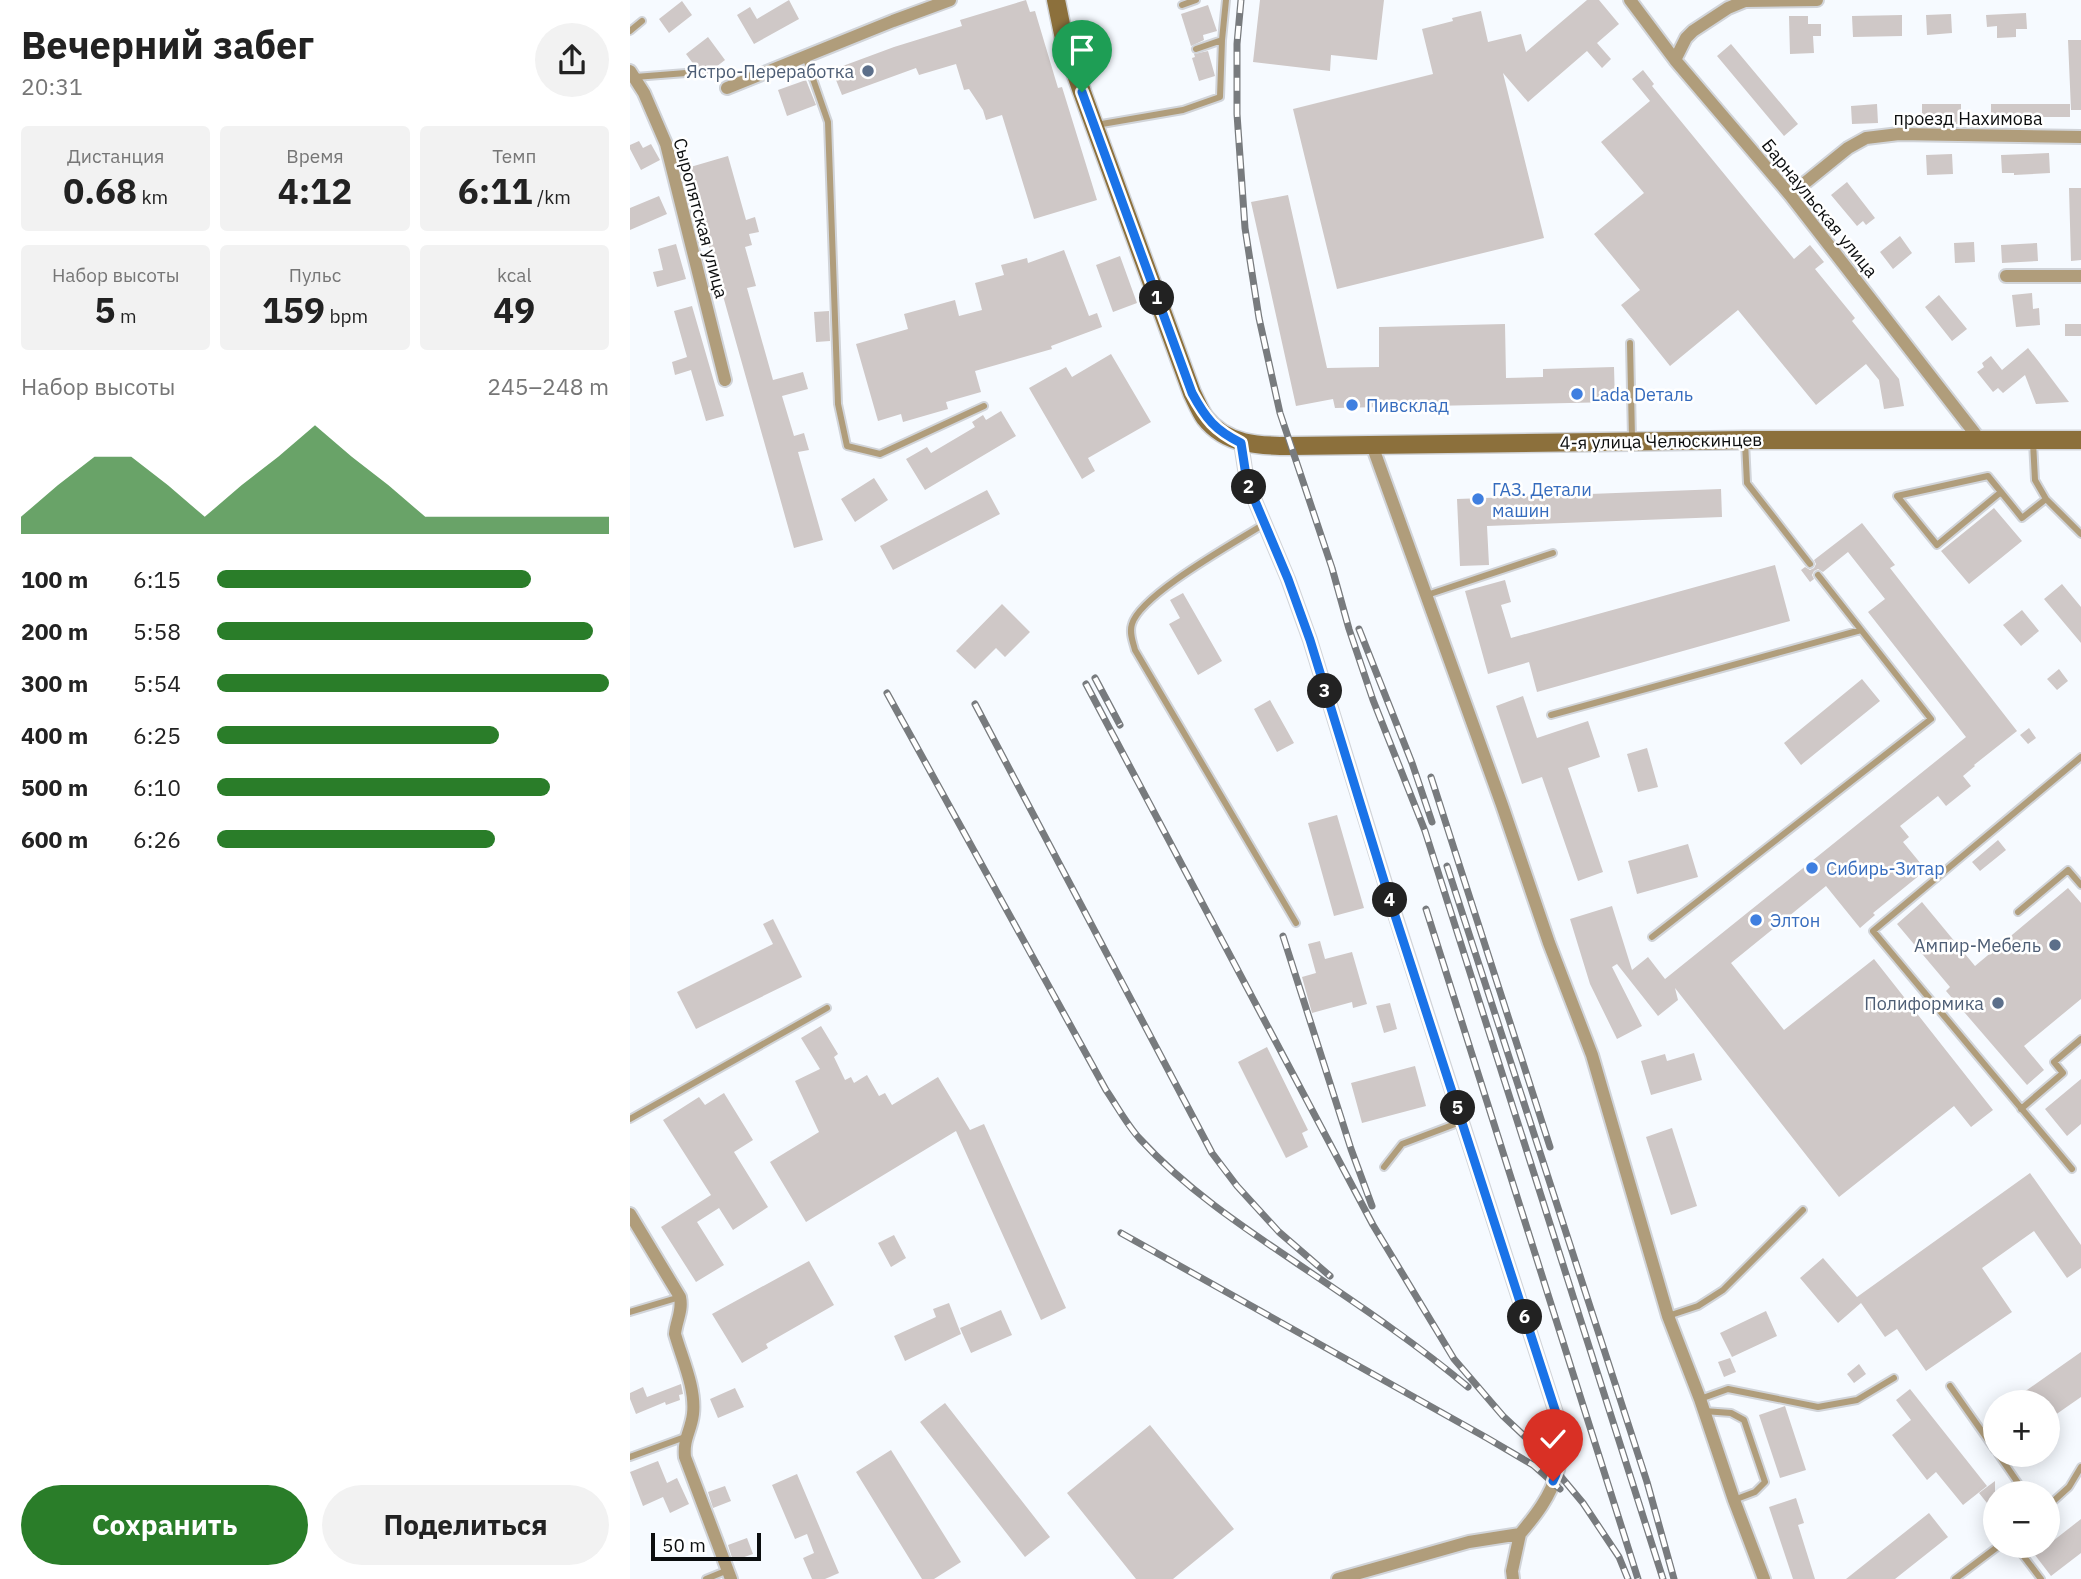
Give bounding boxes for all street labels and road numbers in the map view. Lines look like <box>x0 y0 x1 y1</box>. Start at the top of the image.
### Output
street label: проезд Нахимова <box>1893 107 2043 130</box>
street label: Барнаульская улица <box>1757 134 1883 282</box>
street label: Сыропятская улица <box>669 135 734 301</box>
street label: 4-я улица Челюскинцев <box>1560 428 1762 454</box>

